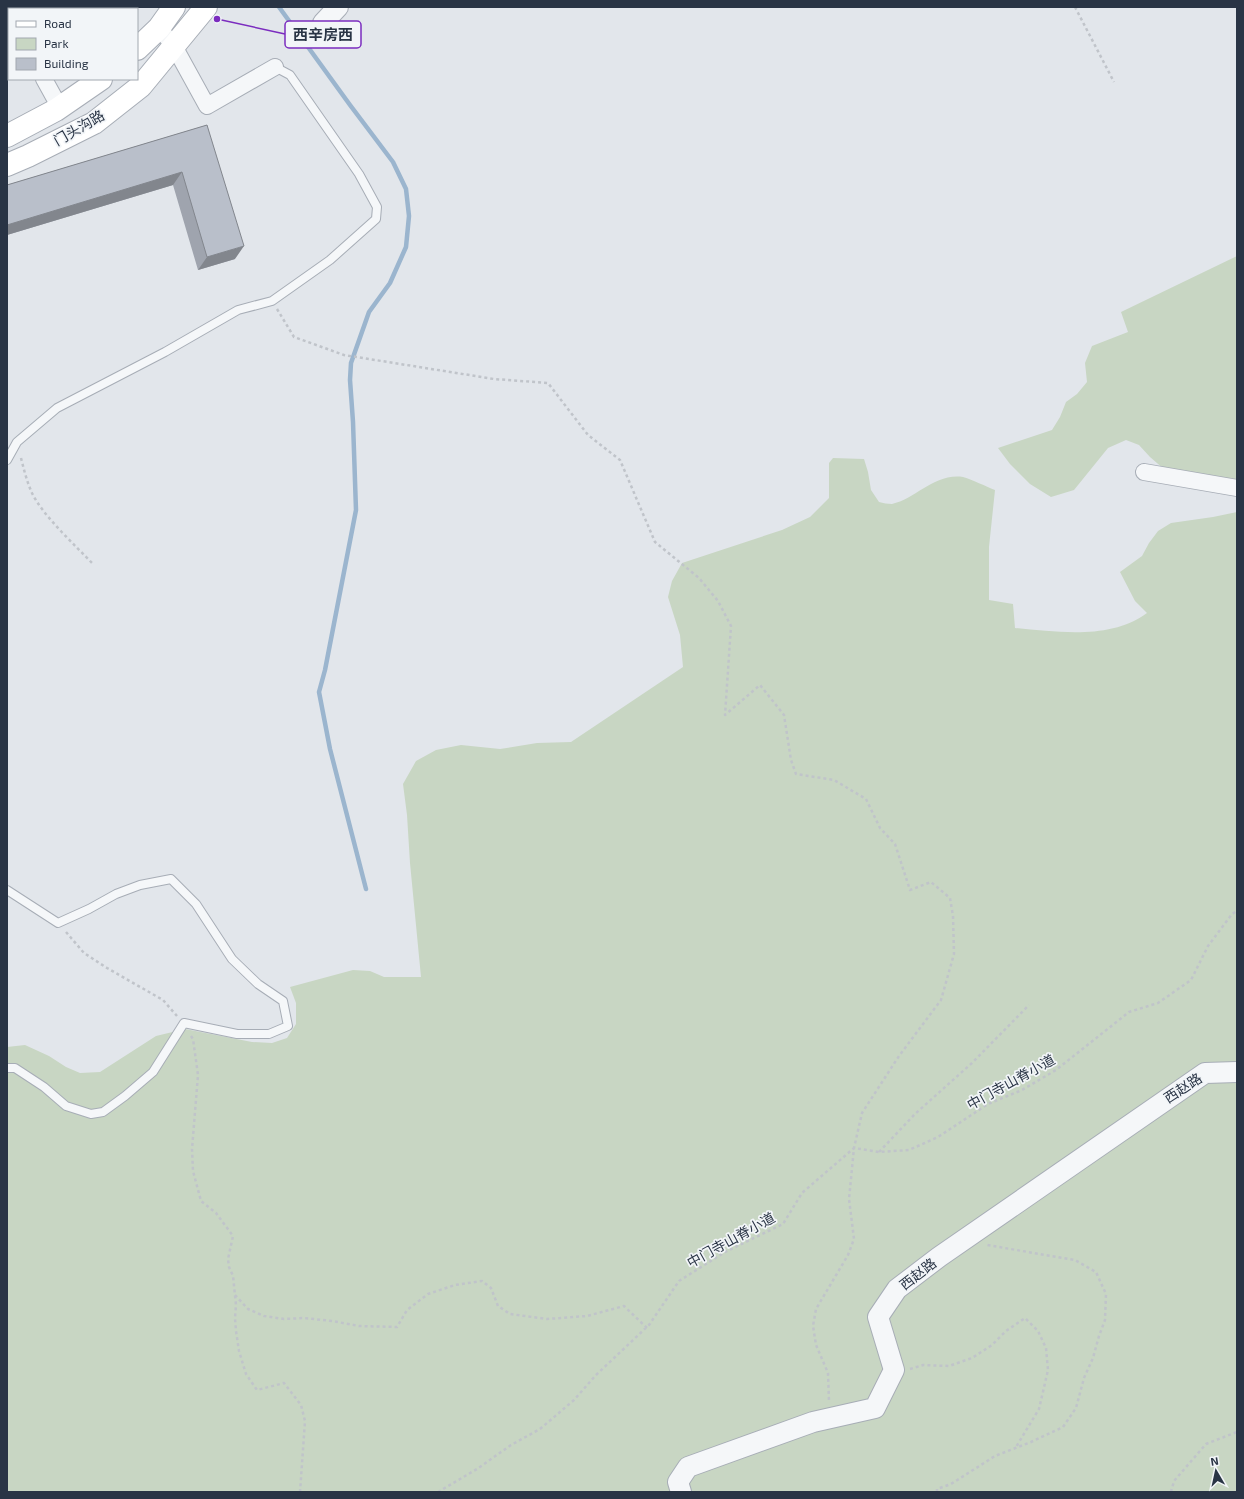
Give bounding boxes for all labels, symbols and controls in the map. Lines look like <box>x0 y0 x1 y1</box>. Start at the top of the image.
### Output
legend <box>8 8 138 80</box>
text: Road <box>44 16 72 30</box>
callout: 西辛房西 <box>285 21 361 48</box>
text: 西辛房西 <box>293 25 353 43</box>
text: Park <box>44 36 69 50</box>
text: Building <box>44 56 89 70</box>
street label: 门头沟路 <box>50 106 107 149</box>
street label: 中门寺山脊小道 <box>964 1050 1058 1113</box>
street label: 西赵路 <box>1160 1069 1205 1106</box>
street label: 中门寺山脊小道 <box>684 1208 778 1271</box>
street label: 西赵路 <box>896 1254 939 1293</box>
north arrow <box>1196 1451 1236 1491</box>
text: N <box>1209 1454 1219 1468</box>

